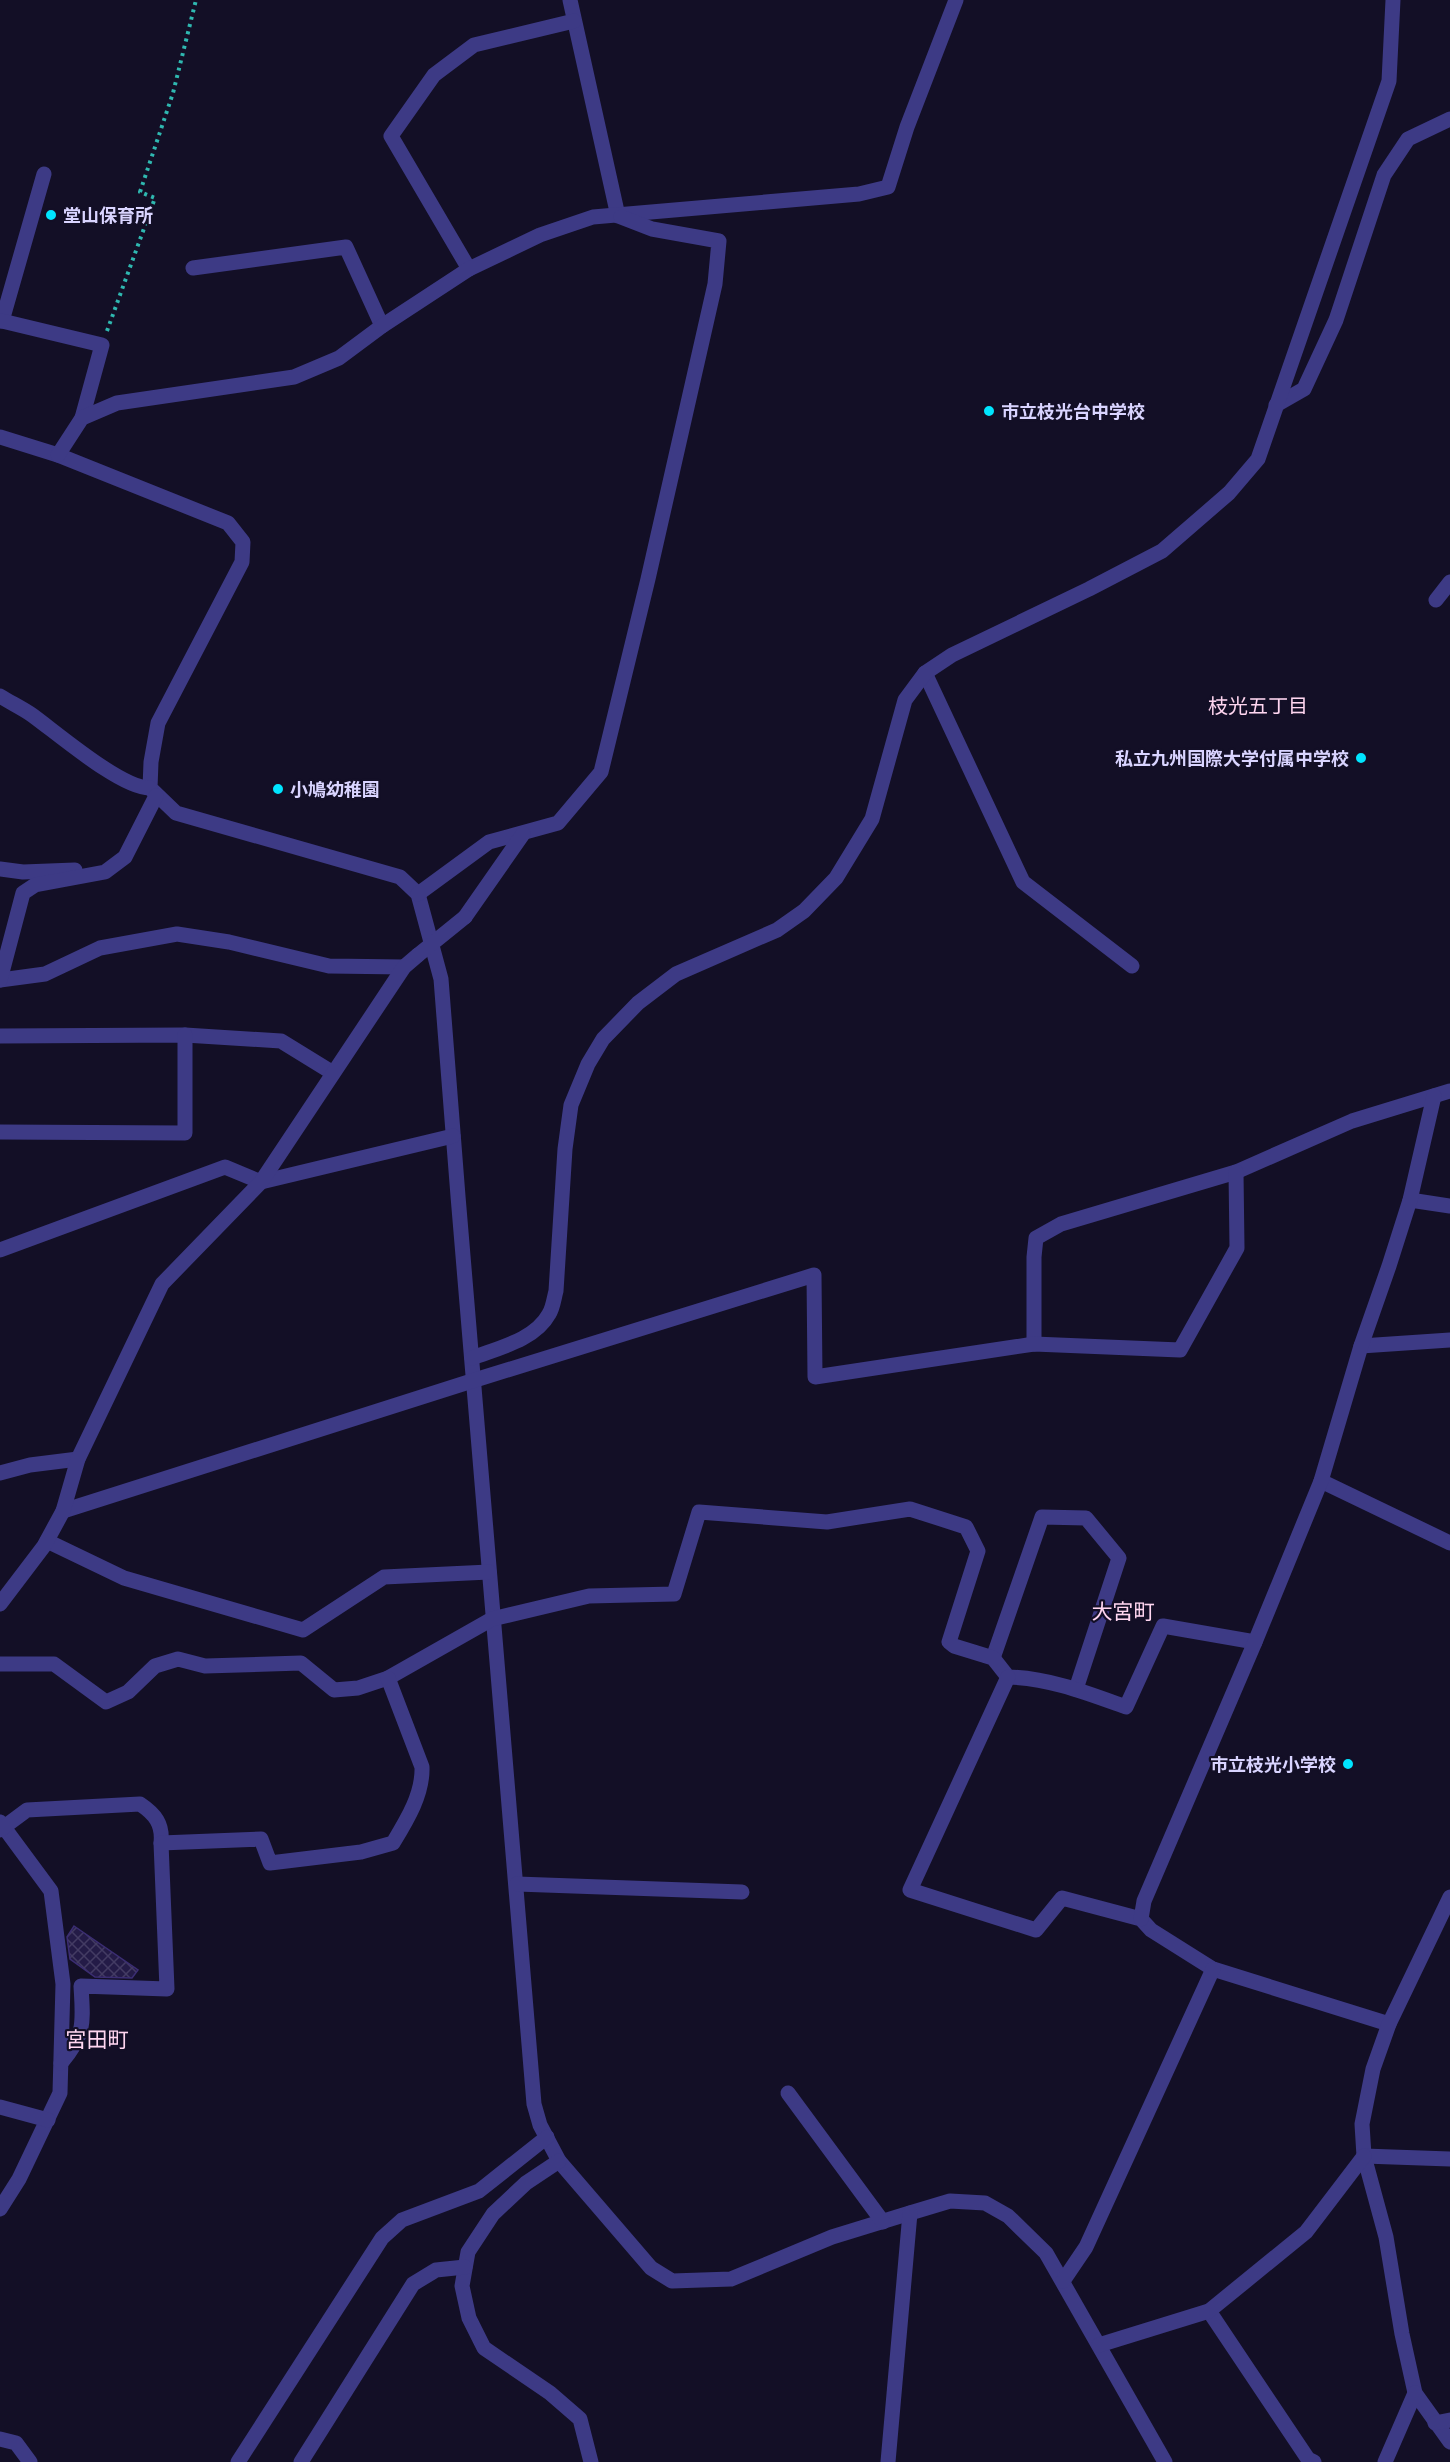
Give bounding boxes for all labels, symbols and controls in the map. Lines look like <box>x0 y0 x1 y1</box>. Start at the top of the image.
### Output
place label: 堂山保育所 <box>63 205 153 226</box>
marker: 堂山保育所 <box>44 208 58 222</box>
place label: 市立枝光台中学校 <box>1001 401 1145 422</box>
marker: 市立枝光台中学校 <box>982 404 996 418</box>
district label: 枝光五丁目 <box>1208 694 1308 718</box>
place label: 私立九州国際大学付属中学校 <box>1115 748 1349 769</box>
marker: 私立九州国際大学付属中学校 <box>1354 751 1368 765</box>
place label: 小鳩幼稚園 <box>290 779 380 800</box>
marker: 小鳩幼稚園 <box>271 782 285 796</box>
district label: 大宮町 <box>1092 1600 1155 1624</box>
place label: 市立枝光小学校 <box>1210 1754 1336 1775</box>
marker: 市立枝光小学校 <box>1341 1757 1355 1771</box>
district label: 宮田町 <box>66 2028 129 2052</box>

